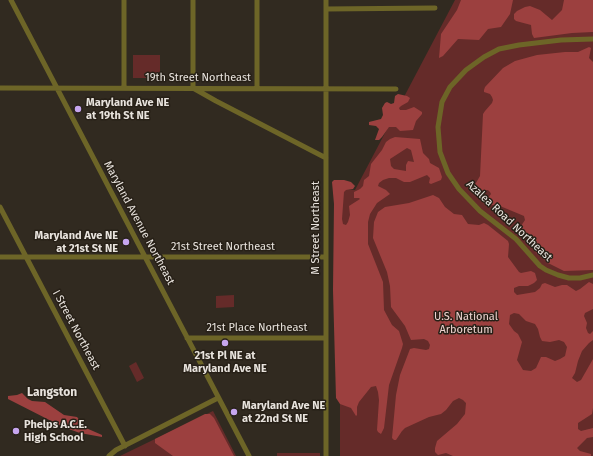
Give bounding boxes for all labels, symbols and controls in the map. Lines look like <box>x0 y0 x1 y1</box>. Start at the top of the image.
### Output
street label: 19th Street Northeast <box>145 71 251 85</box>
place label: Maryland Ave NE at 19th St NE <box>86 96 169 122</box>
marker: Maryland Ave NE at 19th St NE <box>73 104 83 114</box>
street label: Maryland Avenue Northeast <box>101 159 177 287</box>
street label: Azalea Road Northeast <box>463 178 555 264</box>
street label: M Street Northeast <box>309 181 323 275</box>
place label: Maryland Ave NE at 21st St NE <box>35 229 118 255</box>
marker: Maryland Ave NE at 21st St NE <box>121 237 131 247</box>
street label: 21st Street Northeast <box>171 240 275 254</box>
street label: I Street Northeast <box>49 288 103 372</box>
park label: U.S. National Arboretum <box>434 310 498 336</box>
street label: 21st Place Northeast <box>207 321 307 335</box>
marker: 21st Pl NE at Maryland Ave NE <box>220 338 230 348</box>
place label: 21st Pl NE at Maryland Ave NE <box>183 349 267 375</box>
district label: Langston <box>27 386 77 400</box>
place label: Maryland Ave NE at 22nd St NE <box>242 399 325 425</box>
marker: Maryland Ave NE at 22nd St NE <box>229 407 239 417</box>
place label: Phelps A.C.E. High School <box>24 418 87 444</box>
marker: Phelps A.C.E. High School <box>11 426 21 436</box>

